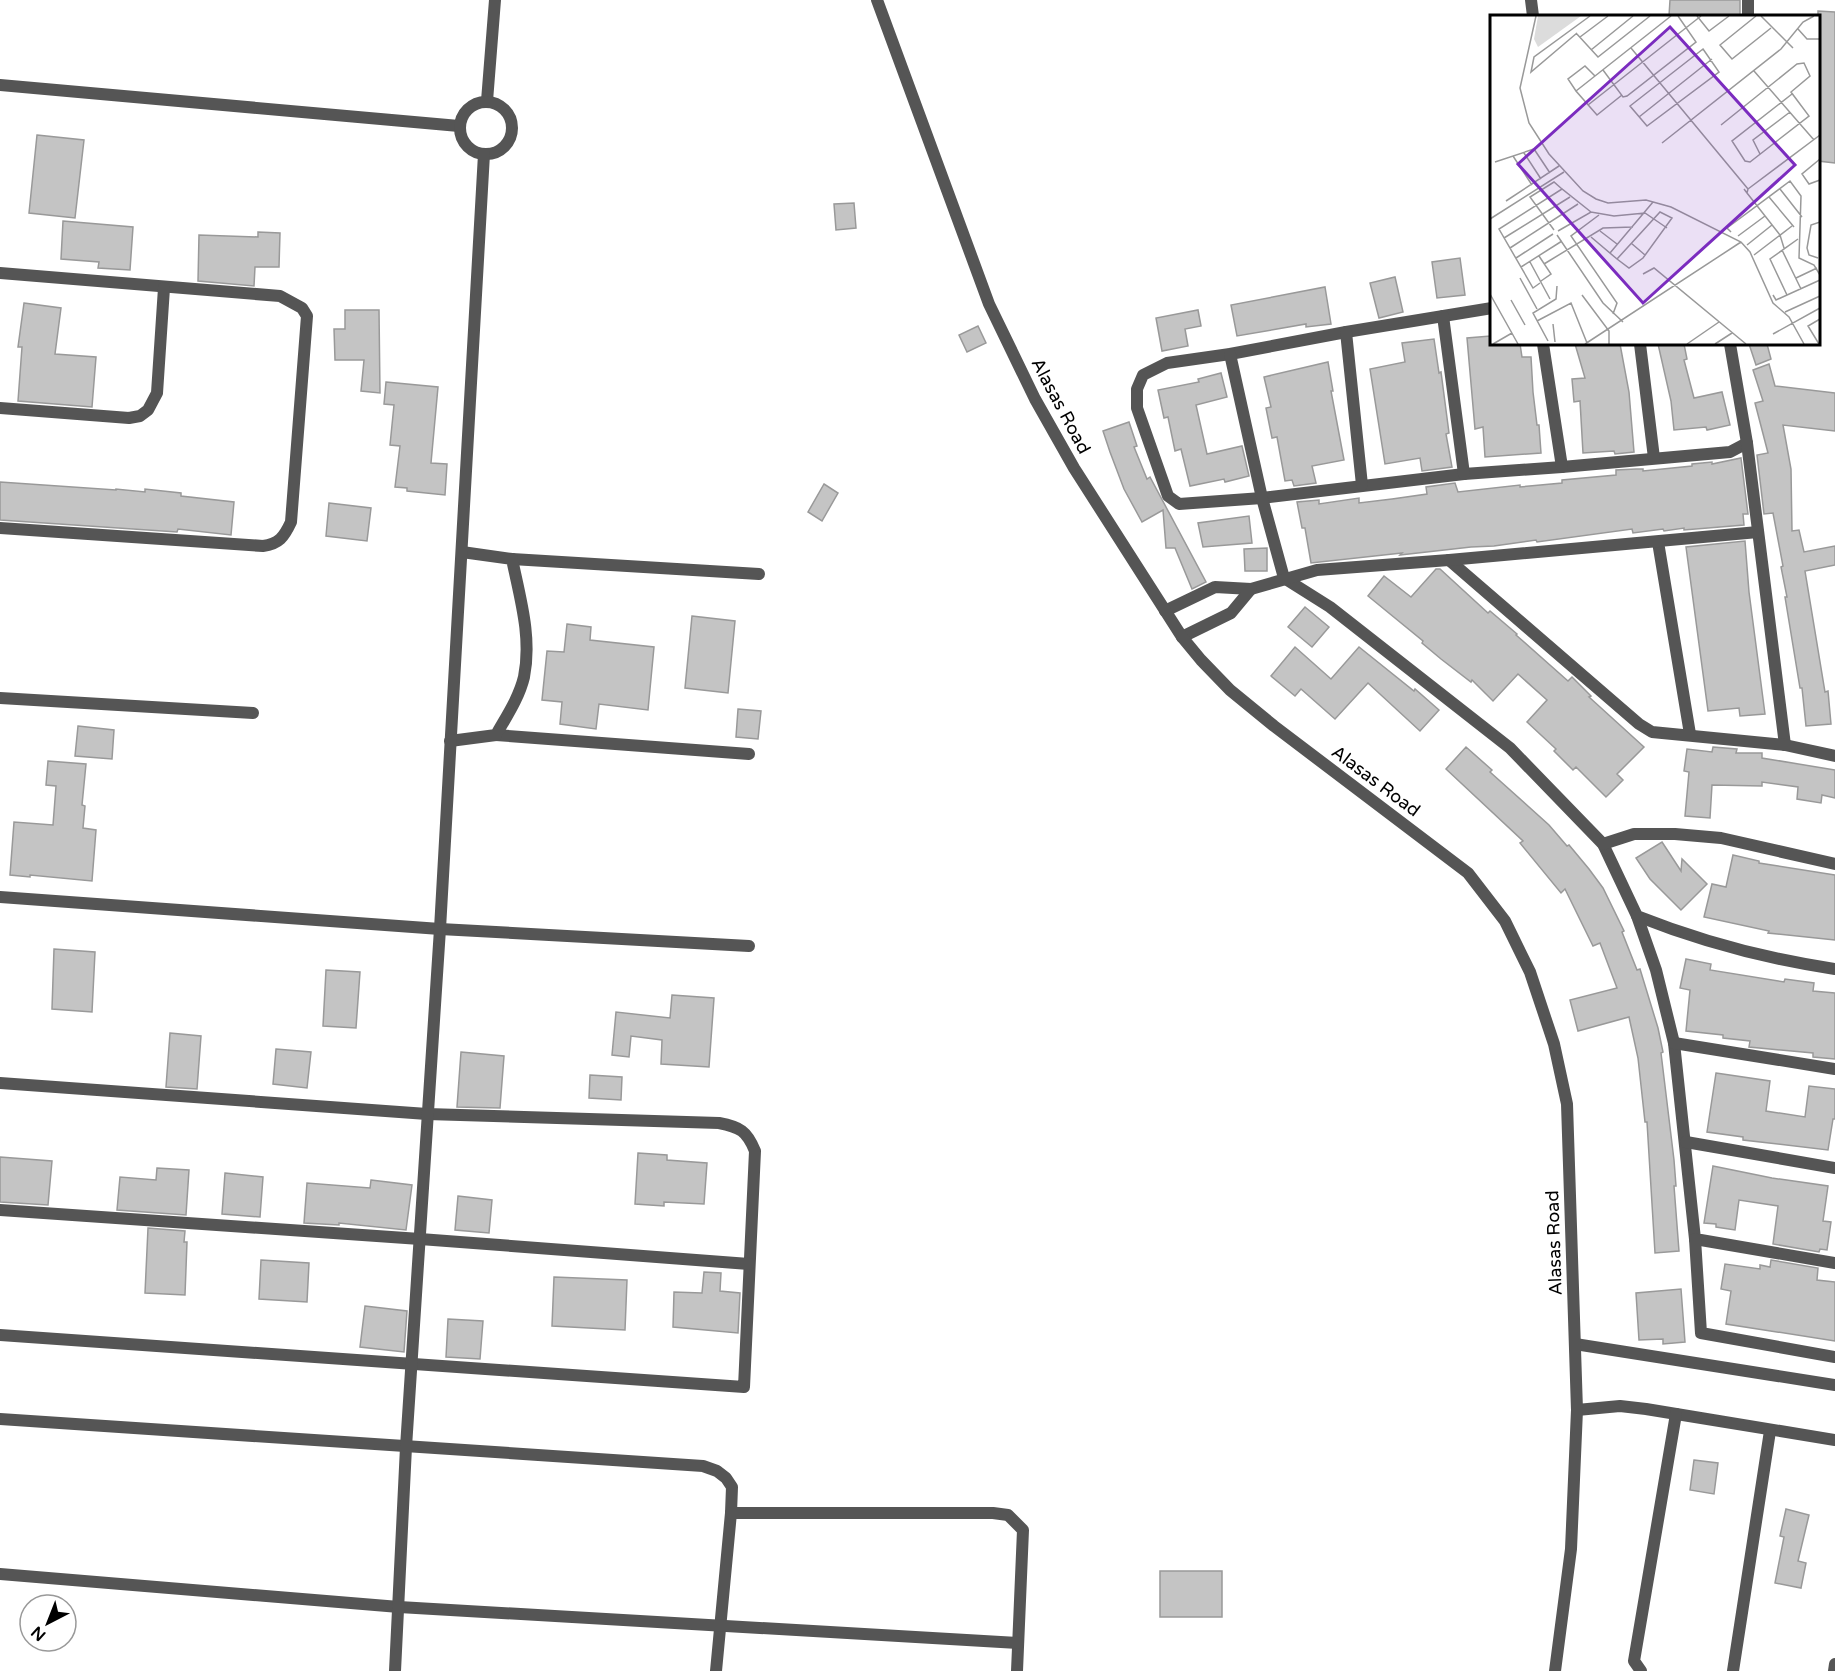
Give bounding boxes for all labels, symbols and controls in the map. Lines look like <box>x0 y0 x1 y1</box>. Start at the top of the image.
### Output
inset map <box>1490 15 1820 345</box>
street label: Alasas Road <box>1027 354 1095 458</box>
street label: Alasas Road <box>1327 741 1425 821</box>
street label: Alasas Road <box>1541 1190 1567 1296</box>
north arrow <box>18 1593 78 1653</box>
text: N <box>27 1622 50 1645</box>

